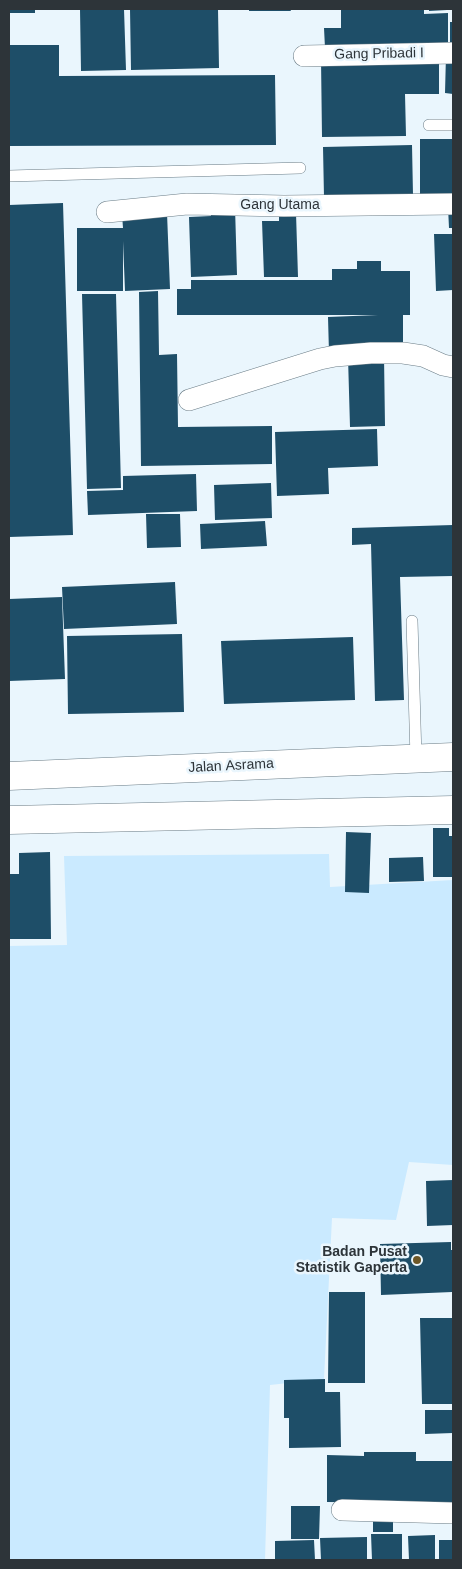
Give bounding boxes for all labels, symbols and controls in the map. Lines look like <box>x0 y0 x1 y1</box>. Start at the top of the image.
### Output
street label: Gang Pribadi I <box>334 45 424 63</box>
street label: Gang Utama <box>240 197 320 213</box>
street label: Jalan Asrama <box>188 755 274 777</box>
place label: Badan Pusat Statistik Gaperta <box>296 1244 407 1276</box>
marker: Badan Pusat Statistik Gaperta <box>411 1254 423 1266</box>

